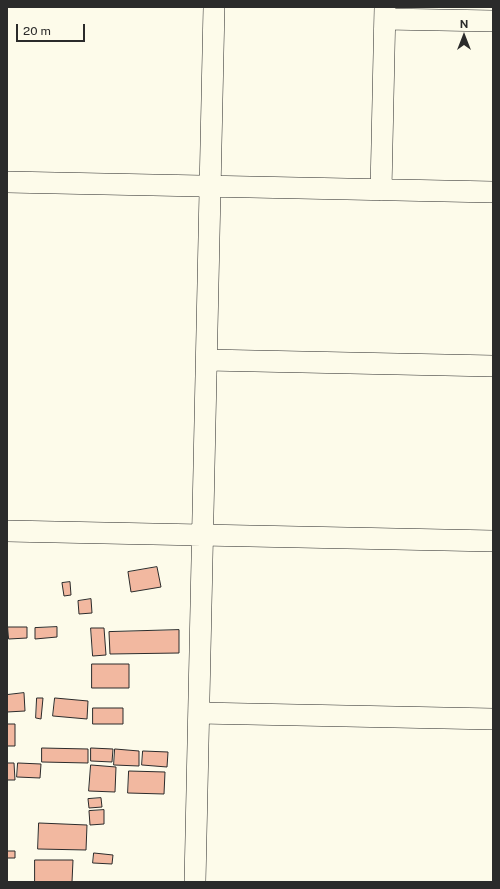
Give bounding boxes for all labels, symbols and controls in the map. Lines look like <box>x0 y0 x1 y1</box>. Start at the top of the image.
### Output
scale bar <box>18 16 87 42</box>
north arrow <box>444 16 484 56</box>
text: N <box>460 18 468 30</box>
text: 20 m <box>23 24 51 38</box>

